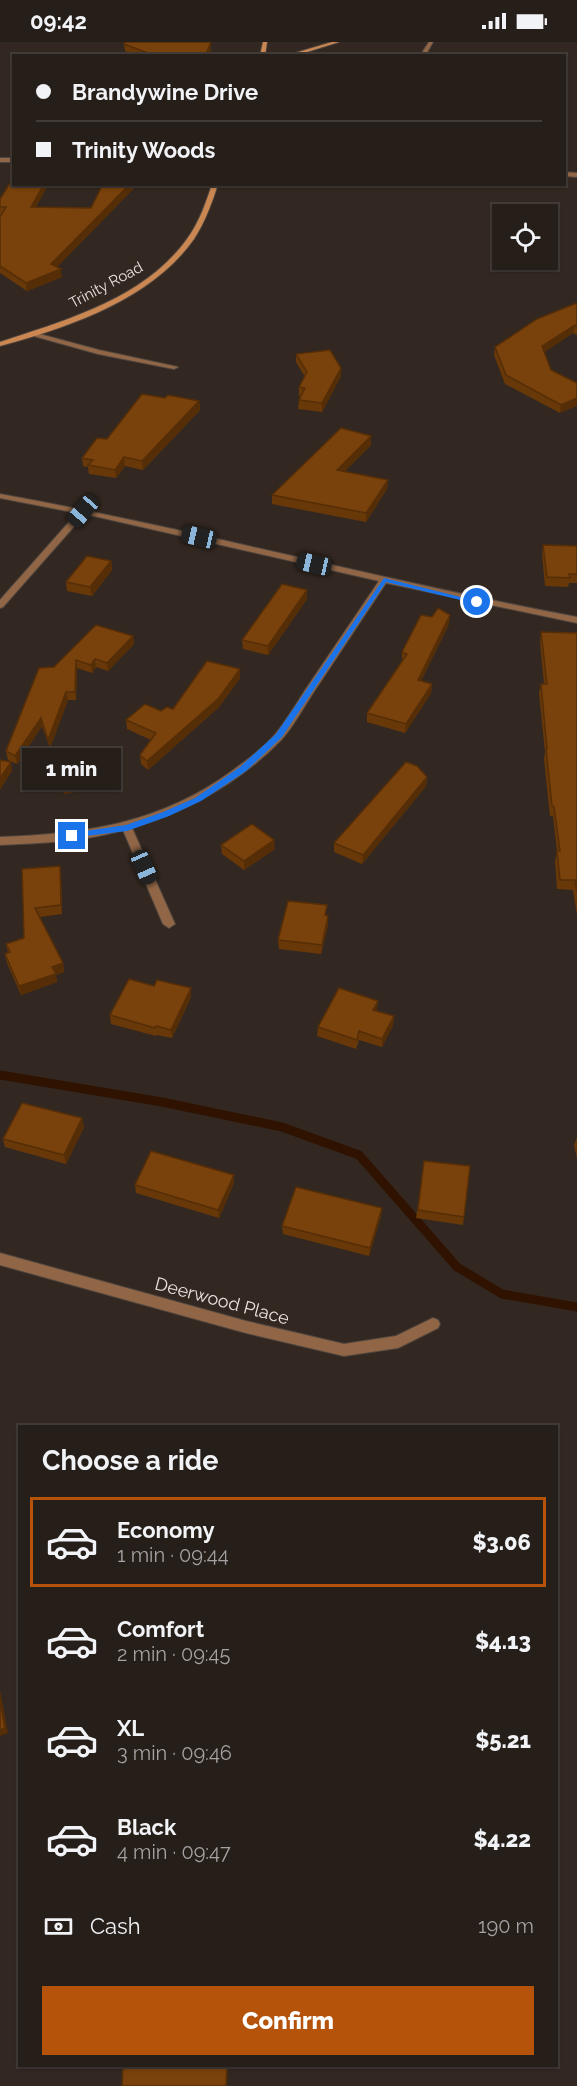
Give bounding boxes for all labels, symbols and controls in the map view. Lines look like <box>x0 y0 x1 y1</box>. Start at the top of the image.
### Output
text: 09:42 <box>30 8 87 34</box>
text: Brandywine Drive <box>72 79 258 105</box>
text: Trinity Woods <box>72 137 215 163</box>
map controls <box>492 204 558 270</box>
button: locate <box>492 204 558 270</box>
street label: Trinity Road <box>66 258 146 312</box>
car <box>64 492 102 530</box>
car <box>179 524 219 550</box>
car <box>294 551 334 577</box>
route start <box>463 588 490 615</box>
callout: 1 min <box>22 749 122 791</box>
text: 1 min <box>46 757 97 781</box>
route end <box>58 822 85 849</box>
car <box>128 847 160 887</box>
street label: Deerwood Place <box>153 1273 292 1329</box>
text: Choose a ride <box>42 1445 218 1476</box>
icon: car <box>45 1515 99 1569</box>
text: Economy <box>117 1517 215 1543</box>
text: $3.06 <box>472 1529 531 1555</box>
text: 1 min · 09:44 <box>117 1543 229 1567</box>
icon: car <box>45 1614 99 1668</box>
text: Comfort <box>117 1616 204 1642</box>
text: $4.13 <box>475 1628 531 1654</box>
text: 2 min · 09:45 <box>117 1642 230 1666</box>
icon: car <box>45 1713 99 1767</box>
text: XL <box>117 1715 144 1741</box>
text: $5.21 <box>475 1727 531 1753</box>
text: 3 min · 09:46 <box>117 1741 232 1765</box>
icon: car <box>45 1812 99 1866</box>
text: Black <box>117 1814 176 1840</box>
text: $4.22 <box>473 1826 531 1852</box>
text: 4 min · 09:47 <box>117 1840 231 1864</box>
icon: cash <box>42 1910 75 1943</box>
text: Cash <box>90 1913 141 1939</box>
text: 190 m <box>478 1914 534 1938</box>
button: Confirm <box>42 1986 534 2055</box>

